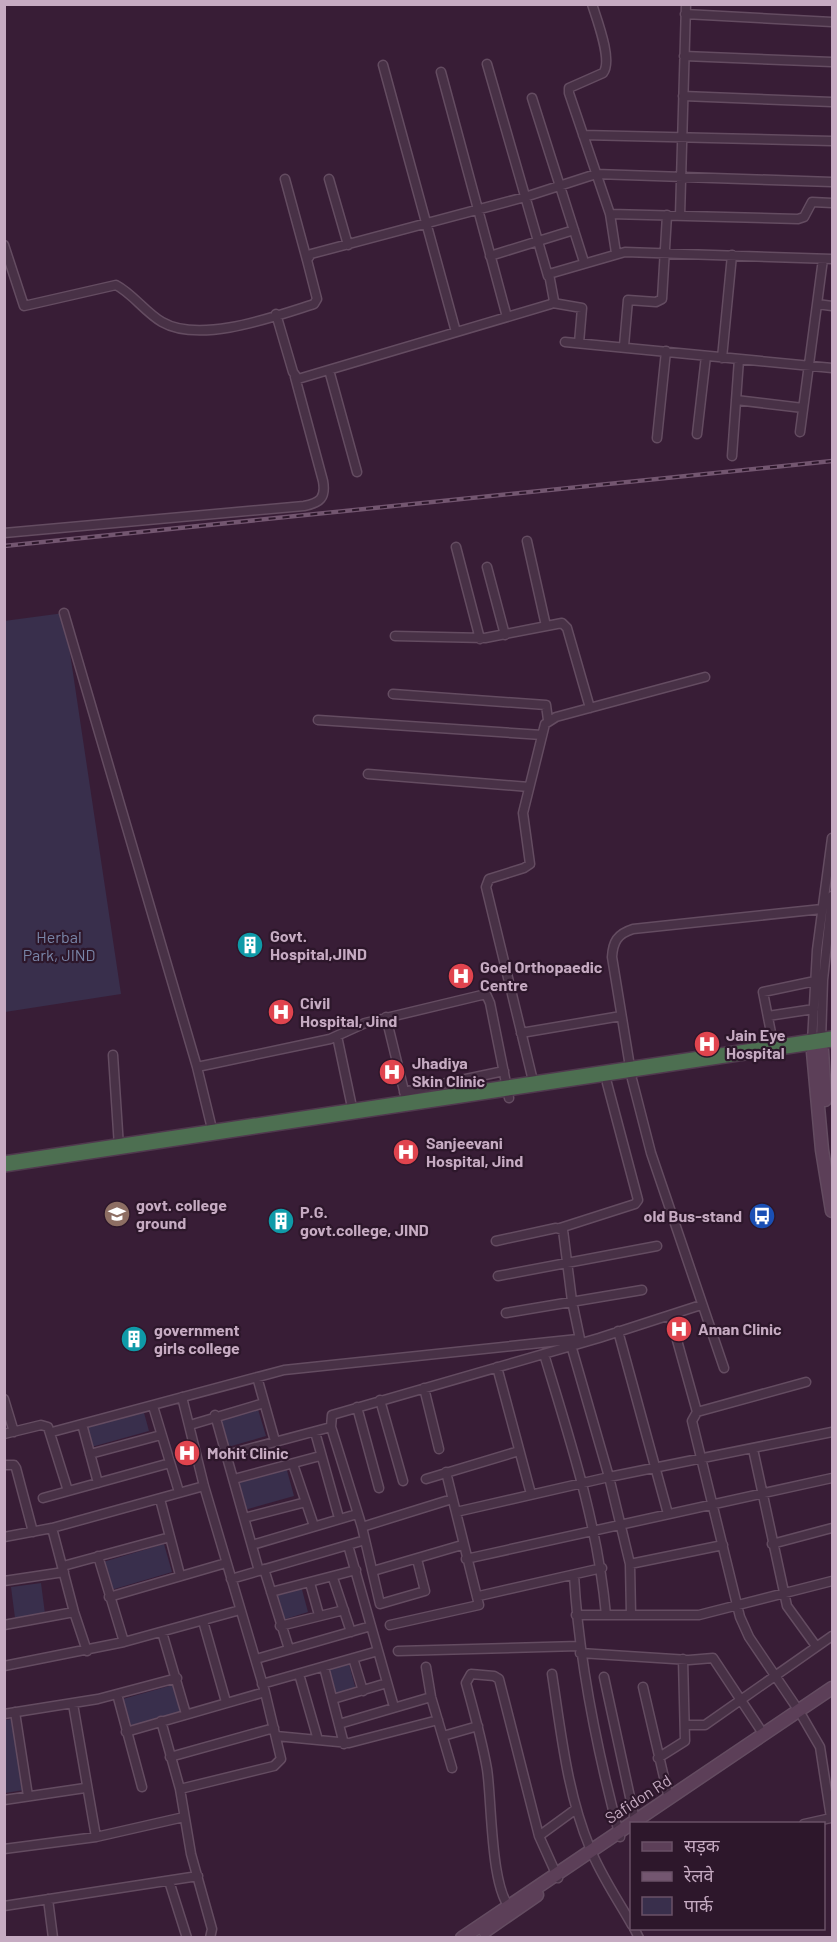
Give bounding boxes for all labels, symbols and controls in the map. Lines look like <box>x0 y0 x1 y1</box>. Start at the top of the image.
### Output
place label: Govt. Hospital,JIND <box>270 926 367 963</box>
park label: Herbal Park, JIND <box>23 927 95 964</box>
building icon: Govt. Hospital,JIND <box>235 930 265 960</box>
place label: Goel Orthopaedic Centre <box>480 957 603 994</box>
hospital icon: Goel Orthopaedic Centre <box>446 961 476 991</box>
place label: Civil Hospital, Jind <box>300 993 397 1030</box>
hospital icon: Civil Hospital, Jind <box>266 997 296 1027</box>
place label: Jain Eye Hospital <box>726 1025 786 1062</box>
hospital icon: Jain Eye Hospital <box>692 1029 722 1059</box>
place label: Jhadiya Skin Clinic <box>412 1053 486 1090</box>
hospital icon: Jhadiya Skin Clinic <box>377 1057 407 1087</box>
place label: Sanjeevani Hospital, Jind <box>426 1133 523 1170</box>
hospital icon: Sanjeevani Hospital, Jind <box>391 1137 421 1167</box>
place label: govt. college ground <box>136 1195 227 1232</box>
school or university icon: govt. college ground <box>102 1199 132 1229</box>
bus stop icon: old Bus-stand <box>747 1201 777 1231</box>
place label: P.G. govt.college, JIND <box>300 1202 429 1239</box>
building icon: P.G. govt.college, JIND <box>266 1206 296 1236</box>
place label: old Bus-stand <box>644 1206 742 1225</box>
hospital icon: Aman Clinic <box>664 1314 694 1344</box>
place label: Aman Clinic <box>698 1319 782 1338</box>
place label: government girls college <box>154 1320 240 1357</box>
building icon: government girls college <box>119 1324 149 1354</box>
hospital icon: Mohit Clinic <box>172 1438 202 1468</box>
place label: Mohit Clinic <box>207 1443 289 1462</box>
street label: Safidon Rd <box>601 1770 674 1827</box>
legend <box>630 1822 825 1930</box>
text: सड़क <box>684 1834 721 1856</box>
text: रेलवे <box>683 1864 715 1886</box>
text: पार्क <box>684 1894 714 1916</box>

